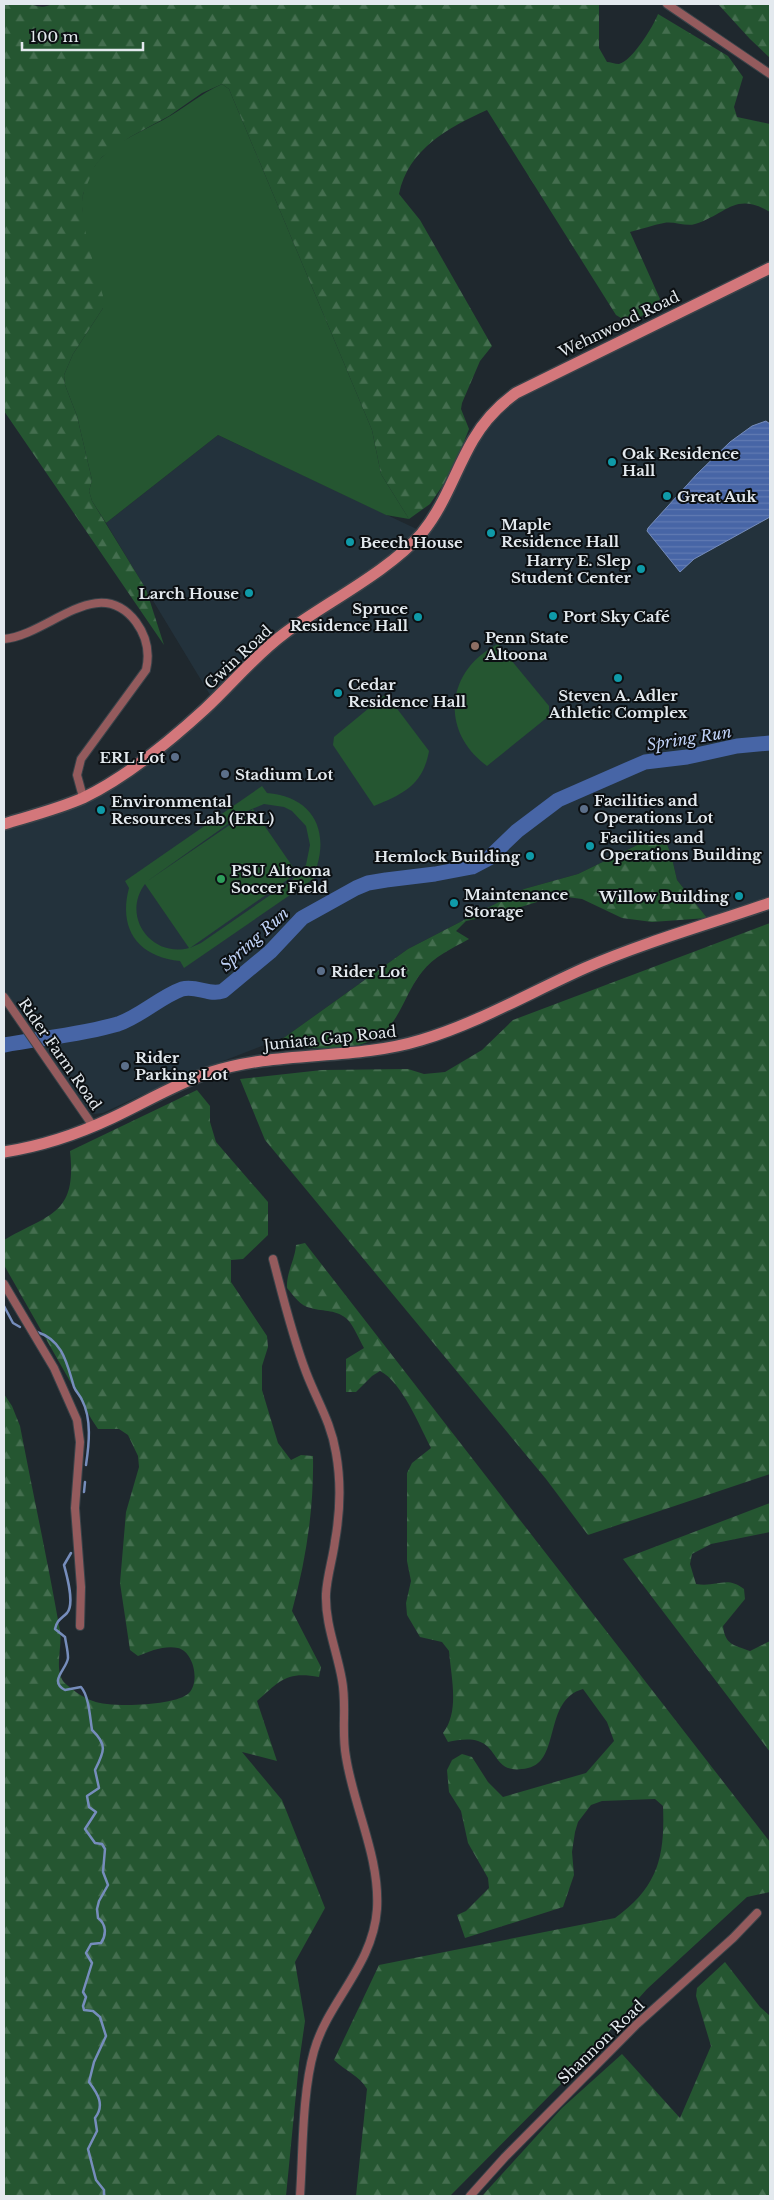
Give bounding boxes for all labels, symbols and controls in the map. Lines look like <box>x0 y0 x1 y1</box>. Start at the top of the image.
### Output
scale bar <box>22 20 144 52</box>
text: 100 m <box>30 27 79 46</box>
street label: Wehnwood Road <box>555 287 682 362</box>
place label: Oak Residence Hall <box>622 444 739 480</box>
marker: Oak Residence Hall <box>606 456 618 468</box>
place label: Great Auk <box>677 487 757 506</box>
marker: Great Auk <box>661 490 673 502</box>
place label: Maple Residence Hall <box>501 515 620 551</box>
marker: Maple Residence Hall <box>485 527 497 539</box>
place label: Beech House <box>360 533 463 552</box>
marker: Beech House <box>344 536 356 548</box>
place label: Harry E. Slep Student Center <box>511 551 632 587</box>
marker: Harry E. Slep Student Center <box>635 563 647 575</box>
place label: Larch House <box>138 584 239 603</box>
marker: Larch House <box>243 587 255 599</box>
place label: Spruce Residence Hall <box>290 599 409 635</box>
place label: Port Sky Café <box>563 607 670 626</box>
marker: Port Sky Café <box>547 610 559 622</box>
marker: Spruce Residence Hall <box>412 611 424 623</box>
street label: Gwin Road <box>200 621 276 693</box>
place label: Penn State Altoona <box>484 628 569 664</box>
marker: Penn State Altoona <box>469 640 481 652</box>
marker: Steven A. Adler Athletic Complex <box>612 672 624 684</box>
place label: Cedar Residence Hall <box>348 675 467 711</box>
place label: Steven A. Adler Athletic Complex <box>547 686 688 722</box>
marker: Cedar Residence Hall <box>332 687 344 699</box>
water label: Spring Run <box>645 721 733 755</box>
place label: ERL Lot <box>99 748 165 767</box>
marker: ERL Lot <box>169 751 181 763</box>
place label: Stadium Lot <box>235 765 333 784</box>
marker: Stadium Lot <box>219 768 231 780</box>
place label: Facilities and Operations Lot <box>594 791 714 827</box>
place label: Environmental Resources Lab (ERL) <box>111 792 274 828</box>
marker: Facilities and Operations Lot <box>578 803 590 815</box>
marker: Environmental Resources Lab (ERL) <box>95 804 107 816</box>
place label: Facilities and Operations Building <box>600 828 762 864</box>
marker: Facilities and Operations Building <box>584 840 596 852</box>
place label: Hemlock Building <box>374 847 521 866</box>
marker: Hemlock Building <box>524 850 536 862</box>
place label: PSU Altoona Soccer Field <box>231 861 331 897</box>
marker: PSU Altoona Soccer Field <box>215 873 227 885</box>
place label: Maintenance Storage <box>464 885 568 921</box>
place label: Willow Building <box>598 887 730 906</box>
marker: Willow Building <box>733 890 745 902</box>
marker: Maintenance Storage <box>448 897 460 909</box>
water label: Spring Run <box>215 903 293 975</box>
place label: Rider Lot <box>331 962 406 981</box>
marker: Rider Lot <box>315 965 327 977</box>
street label: Rider Farm Road <box>14 994 106 1114</box>
street label: Juniata Gap Road <box>261 1022 397 1055</box>
place label: Rider Parking Lot <box>135 1048 228 1084</box>
marker: Rider Parking Lot <box>119 1060 131 1072</box>
street label: Shannon Road <box>554 1996 648 2088</box>

